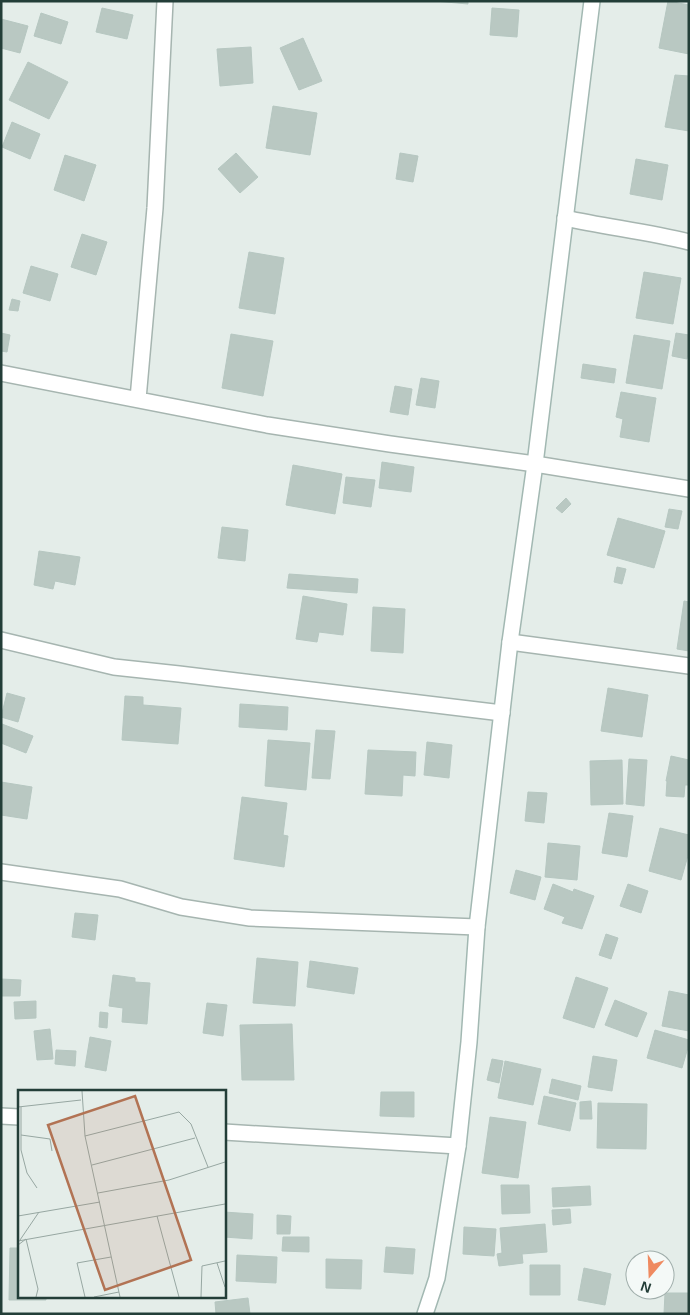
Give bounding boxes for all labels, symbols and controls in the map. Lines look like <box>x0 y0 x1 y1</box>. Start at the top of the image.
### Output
inset map <box>18 1090 225 1298</box>
north arrow <box>625 1250 675 1300</box>
text: N <box>638 1278 653 1297</box>

